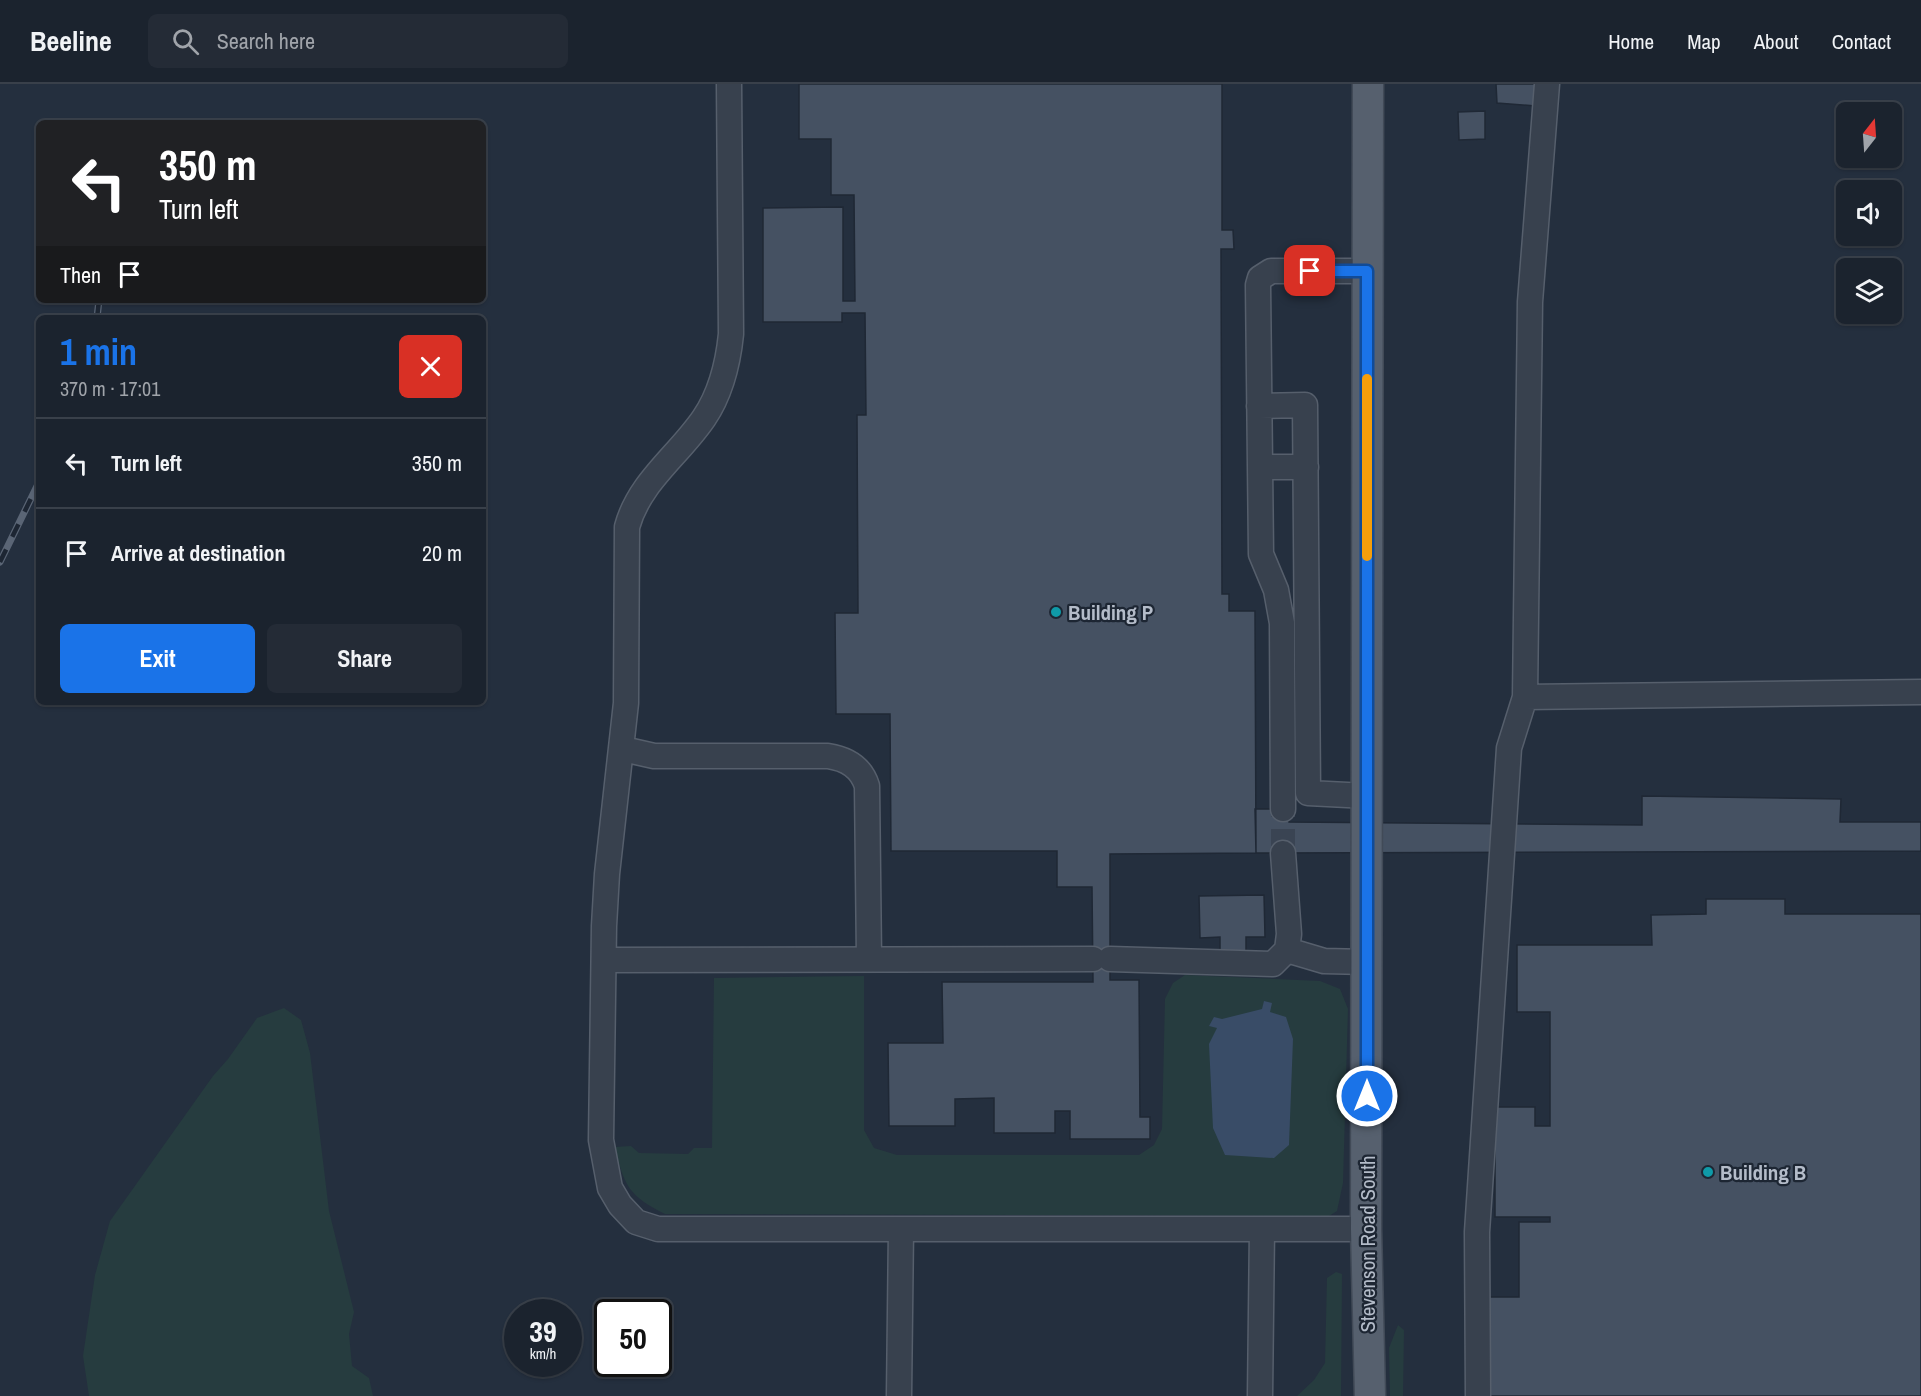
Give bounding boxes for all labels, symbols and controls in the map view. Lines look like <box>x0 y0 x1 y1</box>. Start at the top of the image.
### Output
search box <box>148 14 568 68</box>
text: Beeline <box>30 22 112 60</box>
icon: search <box>169 25 202 58</box>
text: Search here <box>217 26 315 56</box>
text: Home <box>1608 27 1654 56</box>
text: Map <box>1687 27 1721 56</box>
text: About <box>1754 27 1799 56</box>
text: Contact <box>1832 27 1891 56</box>
north arrow <box>1836 102 1902 168</box>
map controls <box>1836 102 1902 324</box>
text: 350 m <box>159 137 257 193</box>
icon: left <box>60 144 138 222</box>
button: sound <box>1836 180 1902 246</box>
text: Turn left <box>159 191 238 227</box>
pin <box>1284 245 1335 296</box>
icon: arrive <box>1293 254 1326 287</box>
icon: arrive <box>113 258 146 291</box>
button: layers <box>1836 258 1902 324</box>
text: Then <box>60 260 101 290</box>
text: 1 min <box>60 328 137 376</box>
button: close <box>399 335 462 398</box>
text: 370 m · 17:01 <box>60 375 160 402</box>
icon: left <box>60 447 93 480</box>
text: Turn left <box>111 448 182 478</box>
text: 350 m <box>412 448 462 478</box>
icon: arrive <box>60 537 93 570</box>
text: Arrive at destination <box>111 538 285 568</box>
text: 20 m <box>422 538 462 568</box>
place label: Building P <box>1068 598 1153 627</box>
marker: Building P <box>1049 605 1063 619</box>
button: Exit <box>60 624 255 693</box>
button: Share <box>267 624 462 693</box>
position arrow <box>1335 1064 1399 1128</box>
street label: Stevenson Road South <box>1353 1155 1382 1333</box>
place label: Building B <box>1720 1158 1806 1187</box>
marker: Building B <box>1701 1165 1715 1179</box>
speed limit sign: 50 <box>594 1299 672 1377</box>
text: 39 <box>529 1311 557 1351</box>
text: km/h <box>530 1343 556 1364</box>

